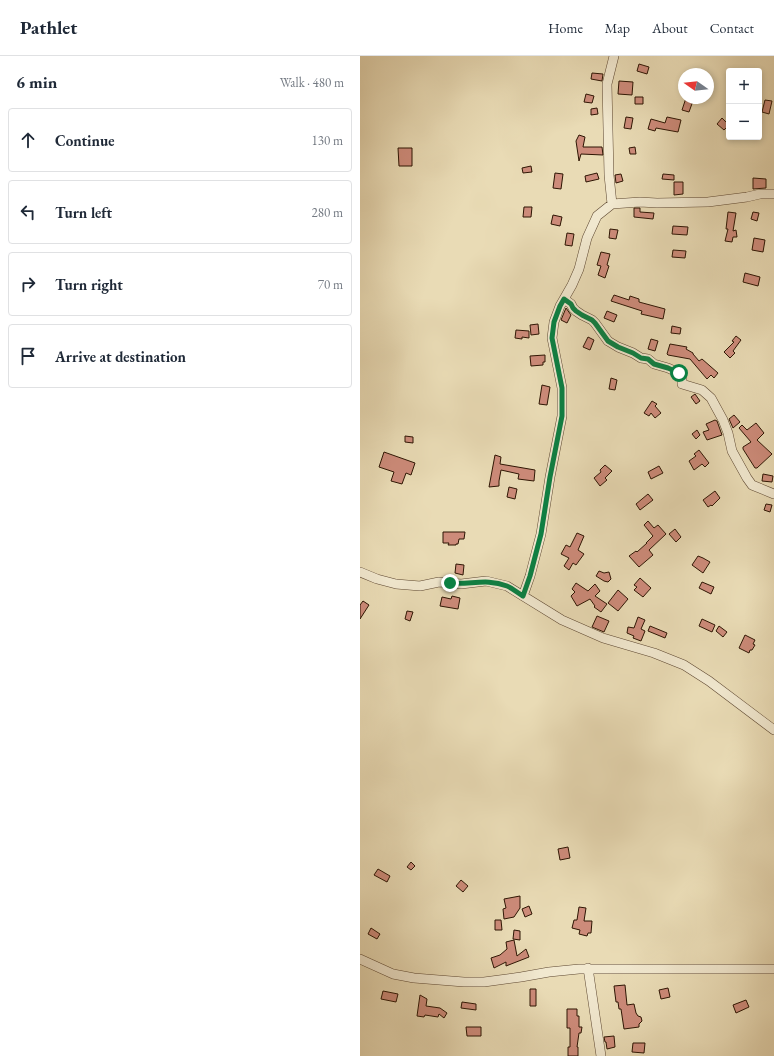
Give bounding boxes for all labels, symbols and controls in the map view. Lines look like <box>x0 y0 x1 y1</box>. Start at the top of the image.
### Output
text: Pathlet <box>20 15 77 40</box>
text: Home <box>548 19 583 37</box>
text: Map <box>605 19 630 37</box>
text: About <box>652 19 688 37</box>
text: Contact <box>710 19 754 37</box>
north arrow <box>678 68 714 104</box>
map controls <box>726 68 762 140</box>
button: + <box>726 68 762 104</box>
text: 6 min <box>16 71 57 93</box>
text: Walk · 480 m <box>280 74 344 91</box>
button: − <box>726 104 762 140</box>
icon: ahead <box>17 129 39 151</box>
text: Continue <box>55 131 115 150</box>
text: 130 m <box>312 132 343 149</box>
icon: left <box>17 201 39 223</box>
text: Turn left <box>55 203 112 222</box>
text: 280 m <box>312 204 343 221</box>
icon: right <box>17 273 39 295</box>
text: Turn right <box>55 275 123 294</box>
text: 70 m <box>318 276 343 293</box>
icon: arrive <box>17 345 39 367</box>
text: Arrive at destination <box>55 347 186 366</box>
route start <box>670 364 688 382</box>
route end <box>441 574 459 592</box>

